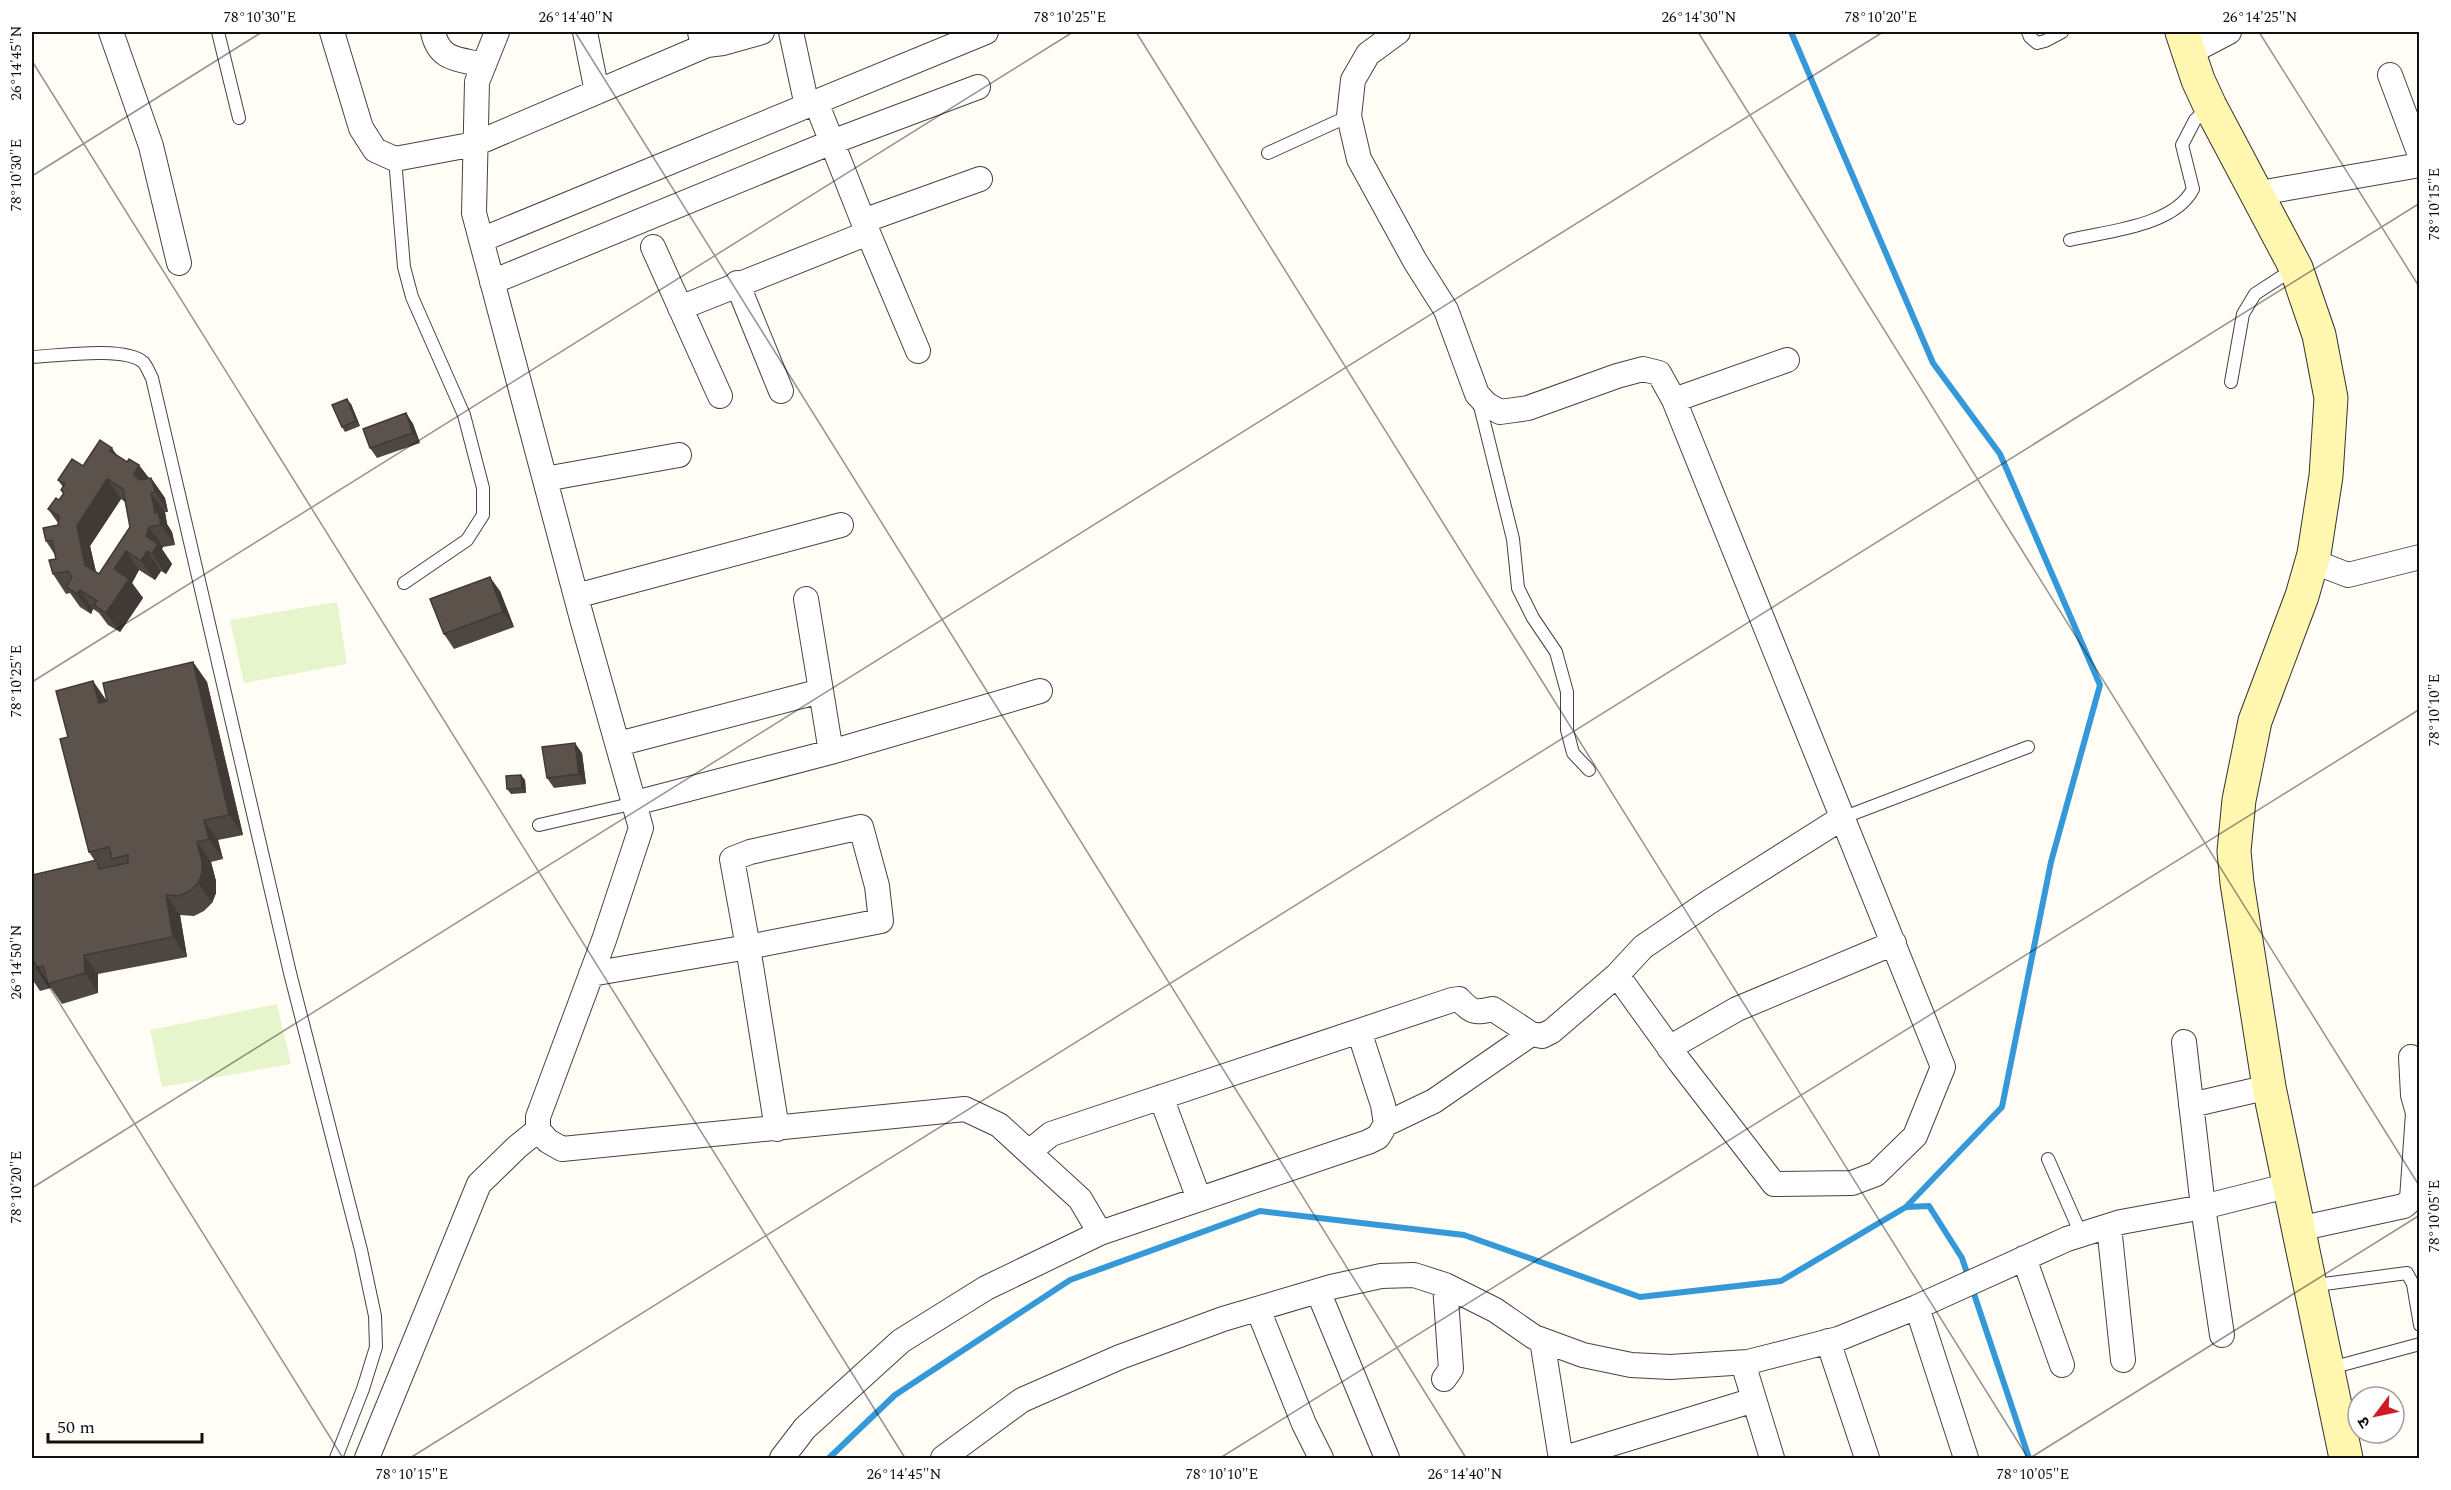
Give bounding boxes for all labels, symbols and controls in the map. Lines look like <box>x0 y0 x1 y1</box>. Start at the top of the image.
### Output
text: 78°10'30"E <box>224 6 296 29</box>
text: 26°14'40"N <box>539 6 614 29</box>
text: 78°10'25"E <box>1034 6 1106 29</box>
text: 26°14'30"N <box>1662 6 1737 29</box>
text: 78°10'20"E <box>1845 6 1917 29</box>
text: 26°14'25"N <box>2223 6 2298 29</box>
text: 26°14'45"N <box>5 25 28 101</box>
text: 78°10'30"E <box>5 139 28 211</box>
text: 78°10'15"E <box>2423 168 2446 240</box>
text: 78°10'25"E <box>5 645 28 717</box>
text: 78°10'10"E <box>2423 674 2446 746</box>
text: 26°14'50"N <box>5 924 28 1000</box>
text: 78°10'20"E <box>5 1151 28 1223</box>
text: 78°10'05"E <box>2423 1180 2446 1252</box>
north arrow <box>2346 1385 2406 1445</box>
scale bar <box>48 1406 202 1444</box>
text: उ <box>2351 1412 2377 1433</box>
text: 50 m <box>57 1414 95 1441</box>
text: 78°10'15"E <box>376 1463 448 1486</box>
text: 26°14'45"N <box>867 1463 942 1486</box>
text: 78°10'10"E <box>1186 1463 1258 1486</box>
text: 26°14'40"N <box>1428 1463 1503 1486</box>
text: 78°10'05"E <box>1997 1463 2069 1486</box>

